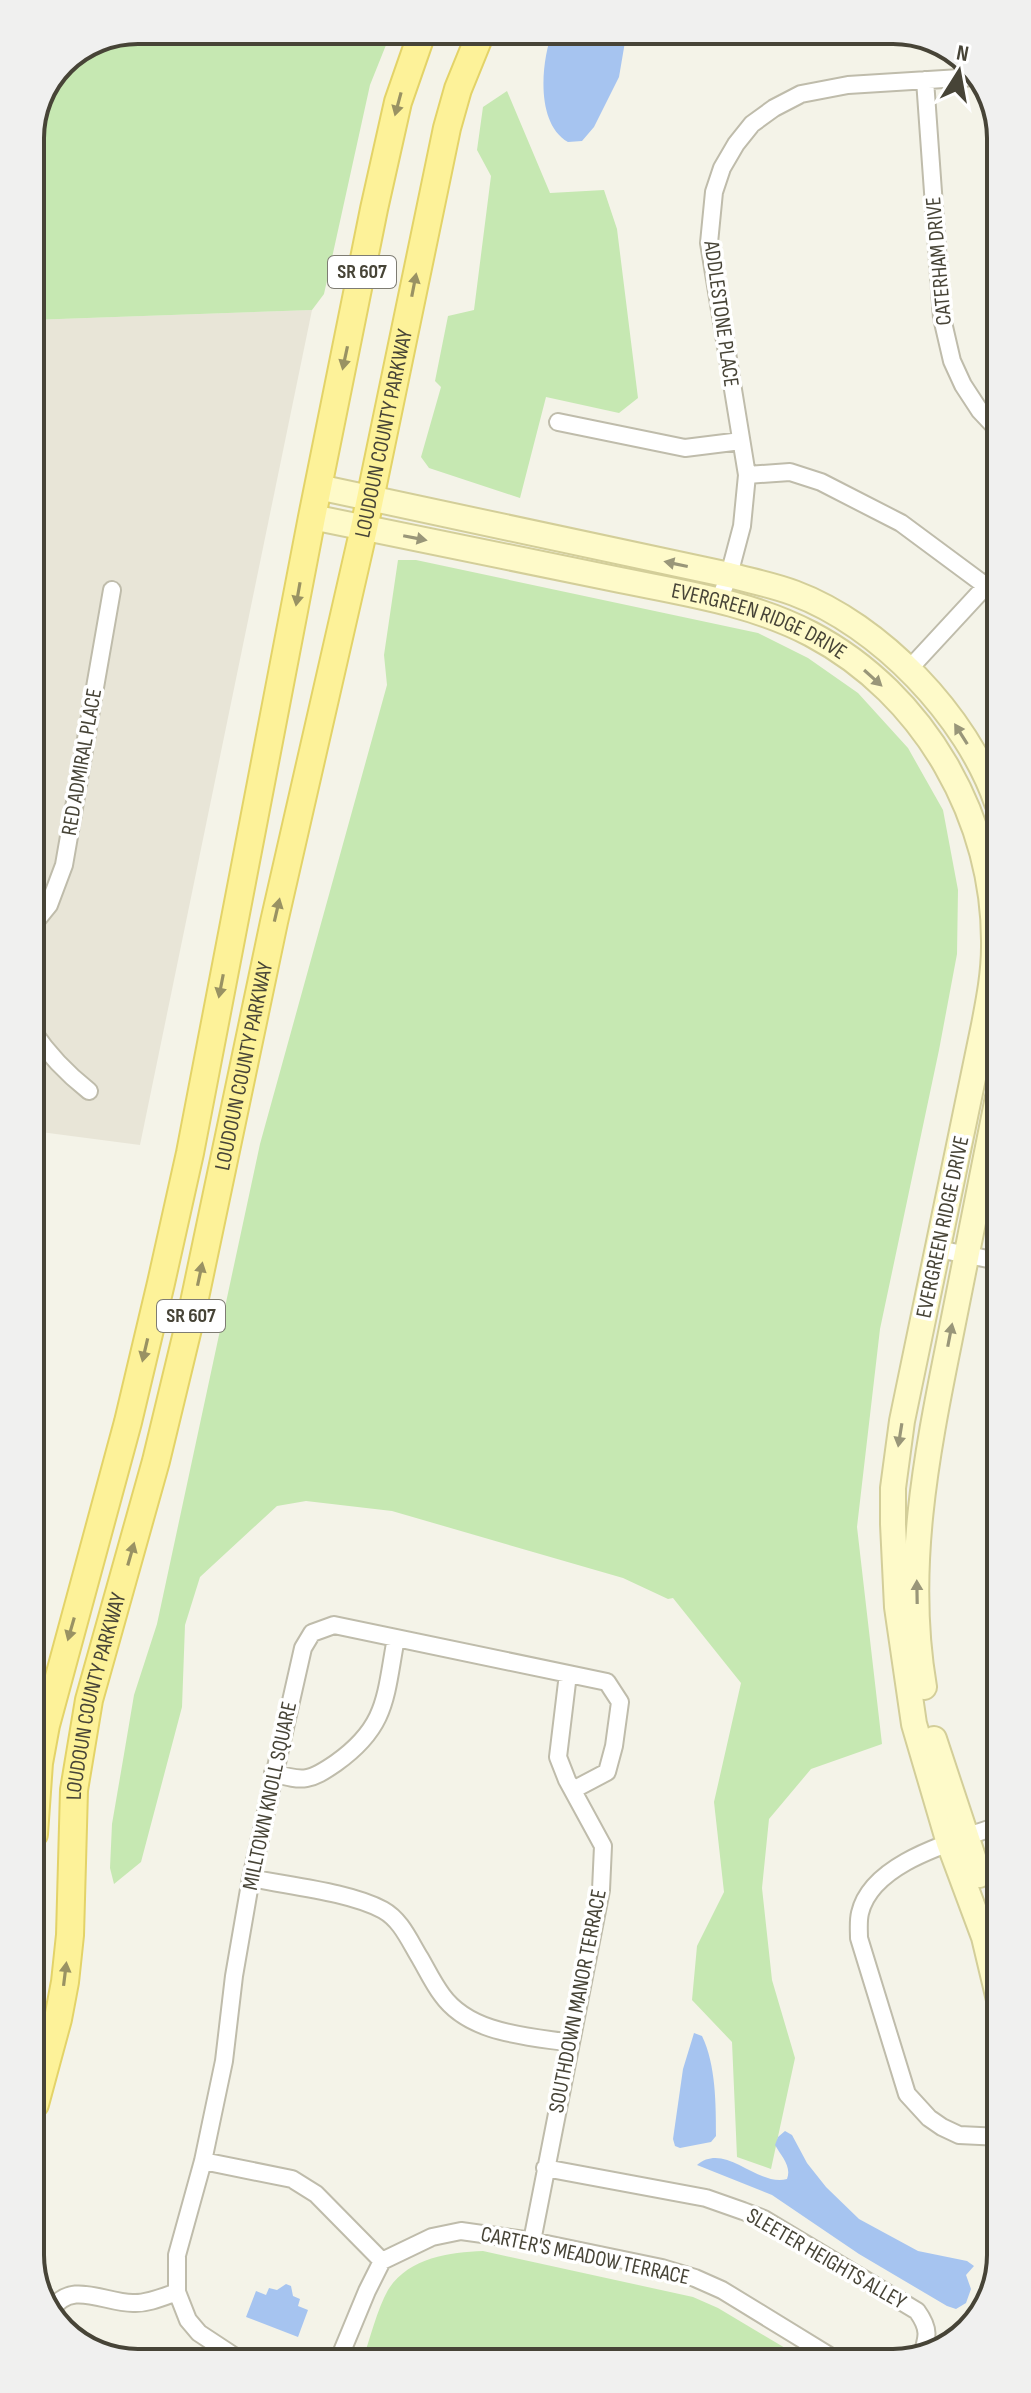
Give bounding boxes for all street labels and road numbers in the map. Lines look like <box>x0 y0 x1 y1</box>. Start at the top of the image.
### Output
street label: CATERHAM DRIVE <box>920 196 958 326</box>
street label: ADDLESTONE PLACE <box>697 238 745 389</box>
road number: SR 607 <box>328 256 396 288</box>
street label: LOUDOUN COUNTY PARKWAY <box>349 327 418 540</box>
street label: EVERGREEN RIDGE DRIVE <box>669 577 852 666</box>
street label: RED ADMIRAL PLACE <box>56 686 108 838</box>
street label: LOUDOUN COUNTY PARKWAY <box>209 960 279 1173</box>
street label: EVERGREEN RIDGE DRIVE <box>911 1133 975 1321</box>
road number: SR 607 <box>157 1300 225 1332</box>
street label: LOUDOUN COUNTY PARKWAY <box>60 1590 132 1800</box>
street label: MILLTOWN KNOLL SQUARE <box>237 1699 303 1893</box>
street label: SOUTHDOWN MANOR TERRACE <box>543 1887 613 2115</box>
street label: SLEETER HEIGHTS ALLEY <box>741 2202 911 2316</box>
street label: CARTER'S MEADOW TERRACE <box>478 2221 692 2291</box>

